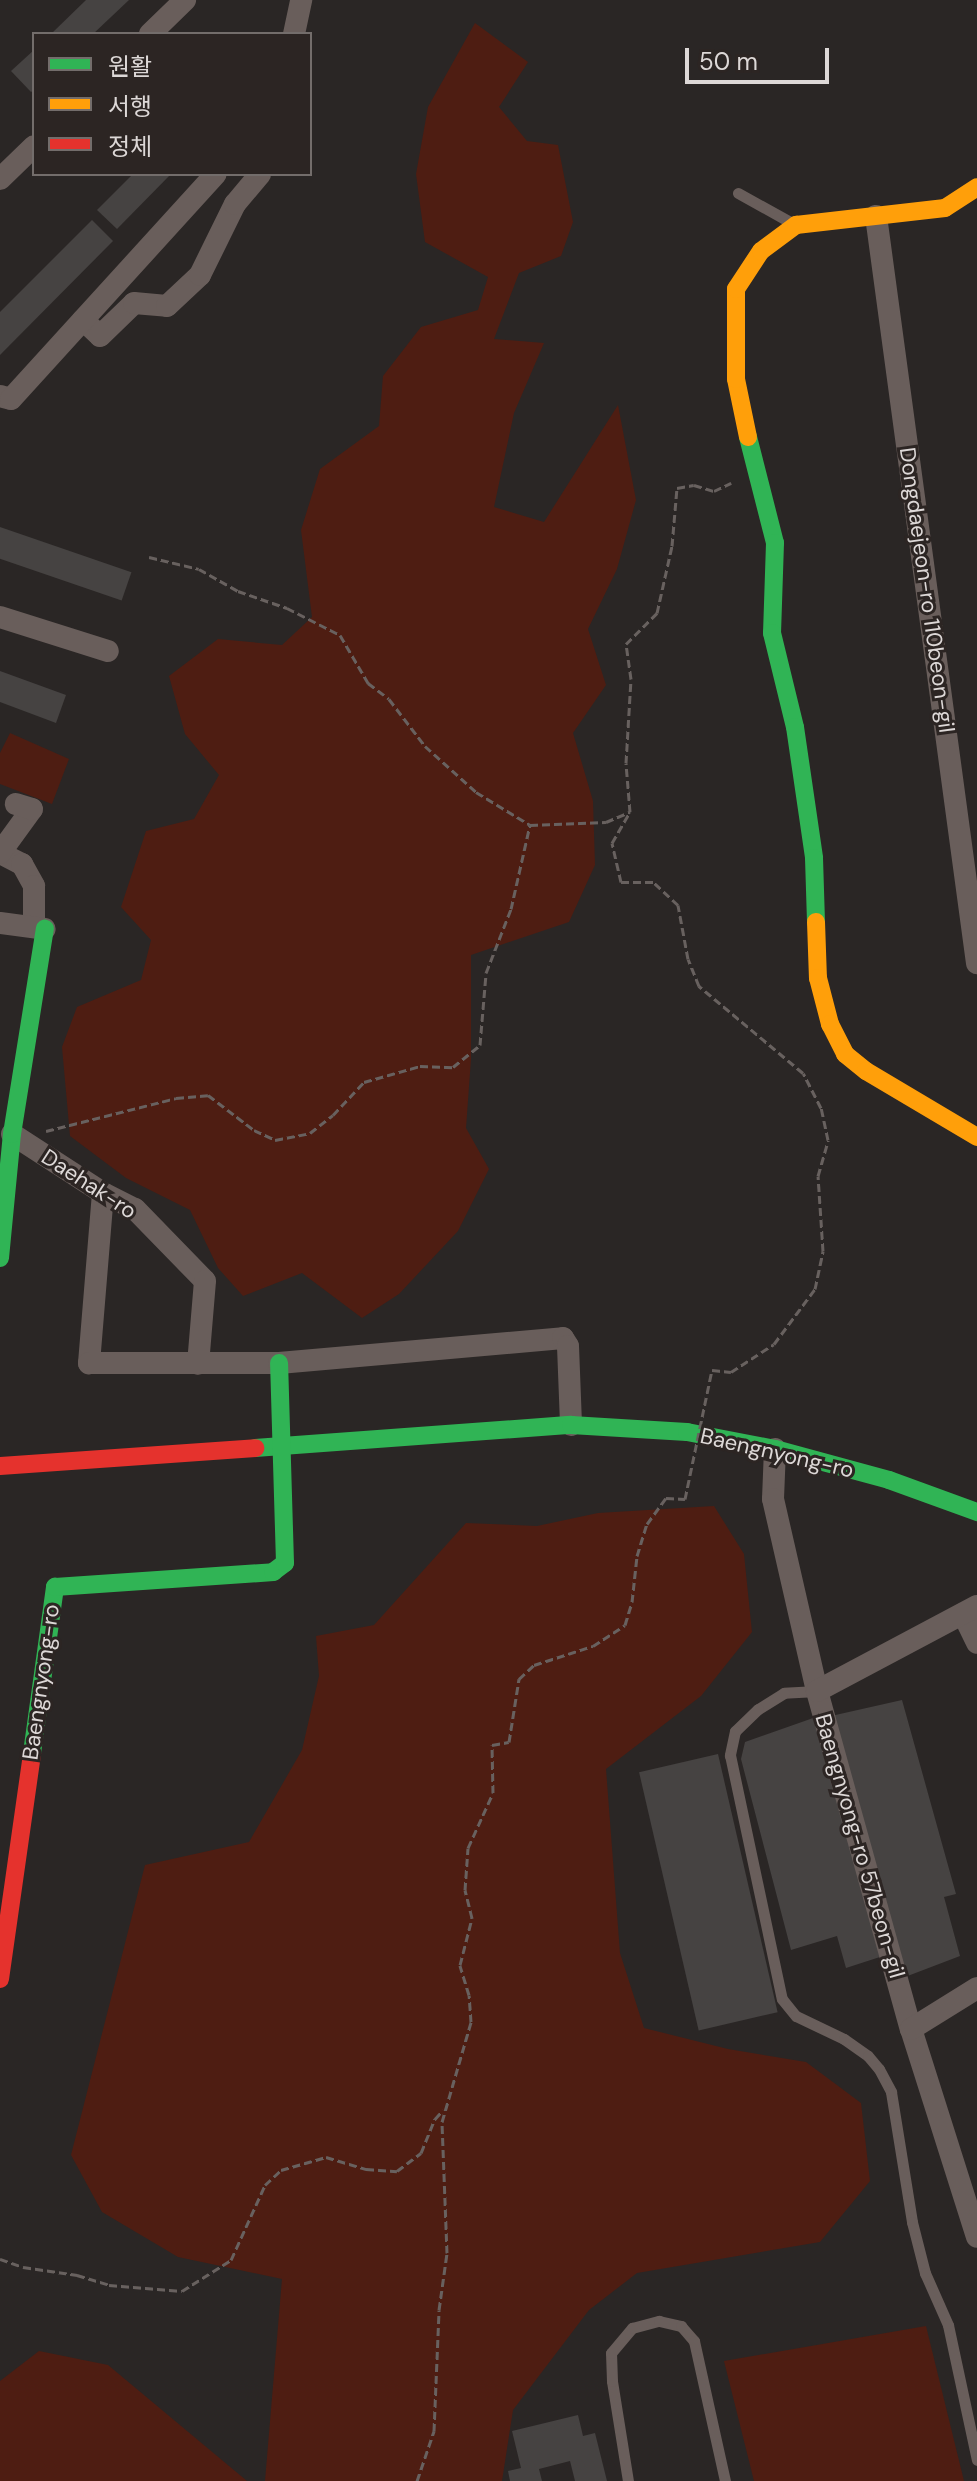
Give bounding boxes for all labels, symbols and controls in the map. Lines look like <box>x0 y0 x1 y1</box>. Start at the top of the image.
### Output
legend <box>32 32 312 176</box>
scale bar <box>689 32 833 82</box>
text: 50 m <box>699 46 758 77</box>
text: 원활 <box>108 51 152 82</box>
text: 서행 <box>108 91 152 122</box>
text: 정체 <box>108 131 152 162</box>
street label: Dongdaejeon-ro 110beon-gil <box>894 446 960 734</box>
street label: Daehak-ro <box>37 1144 141 1224</box>
street label: Baengnyong-ro <box>698 1423 856 1483</box>
street label: Baengnyong-ro <box>17 1603 65 1761</box>
street label: Baengnyong-ro 57beon-gil <box>810 1711 910 1981</box>

